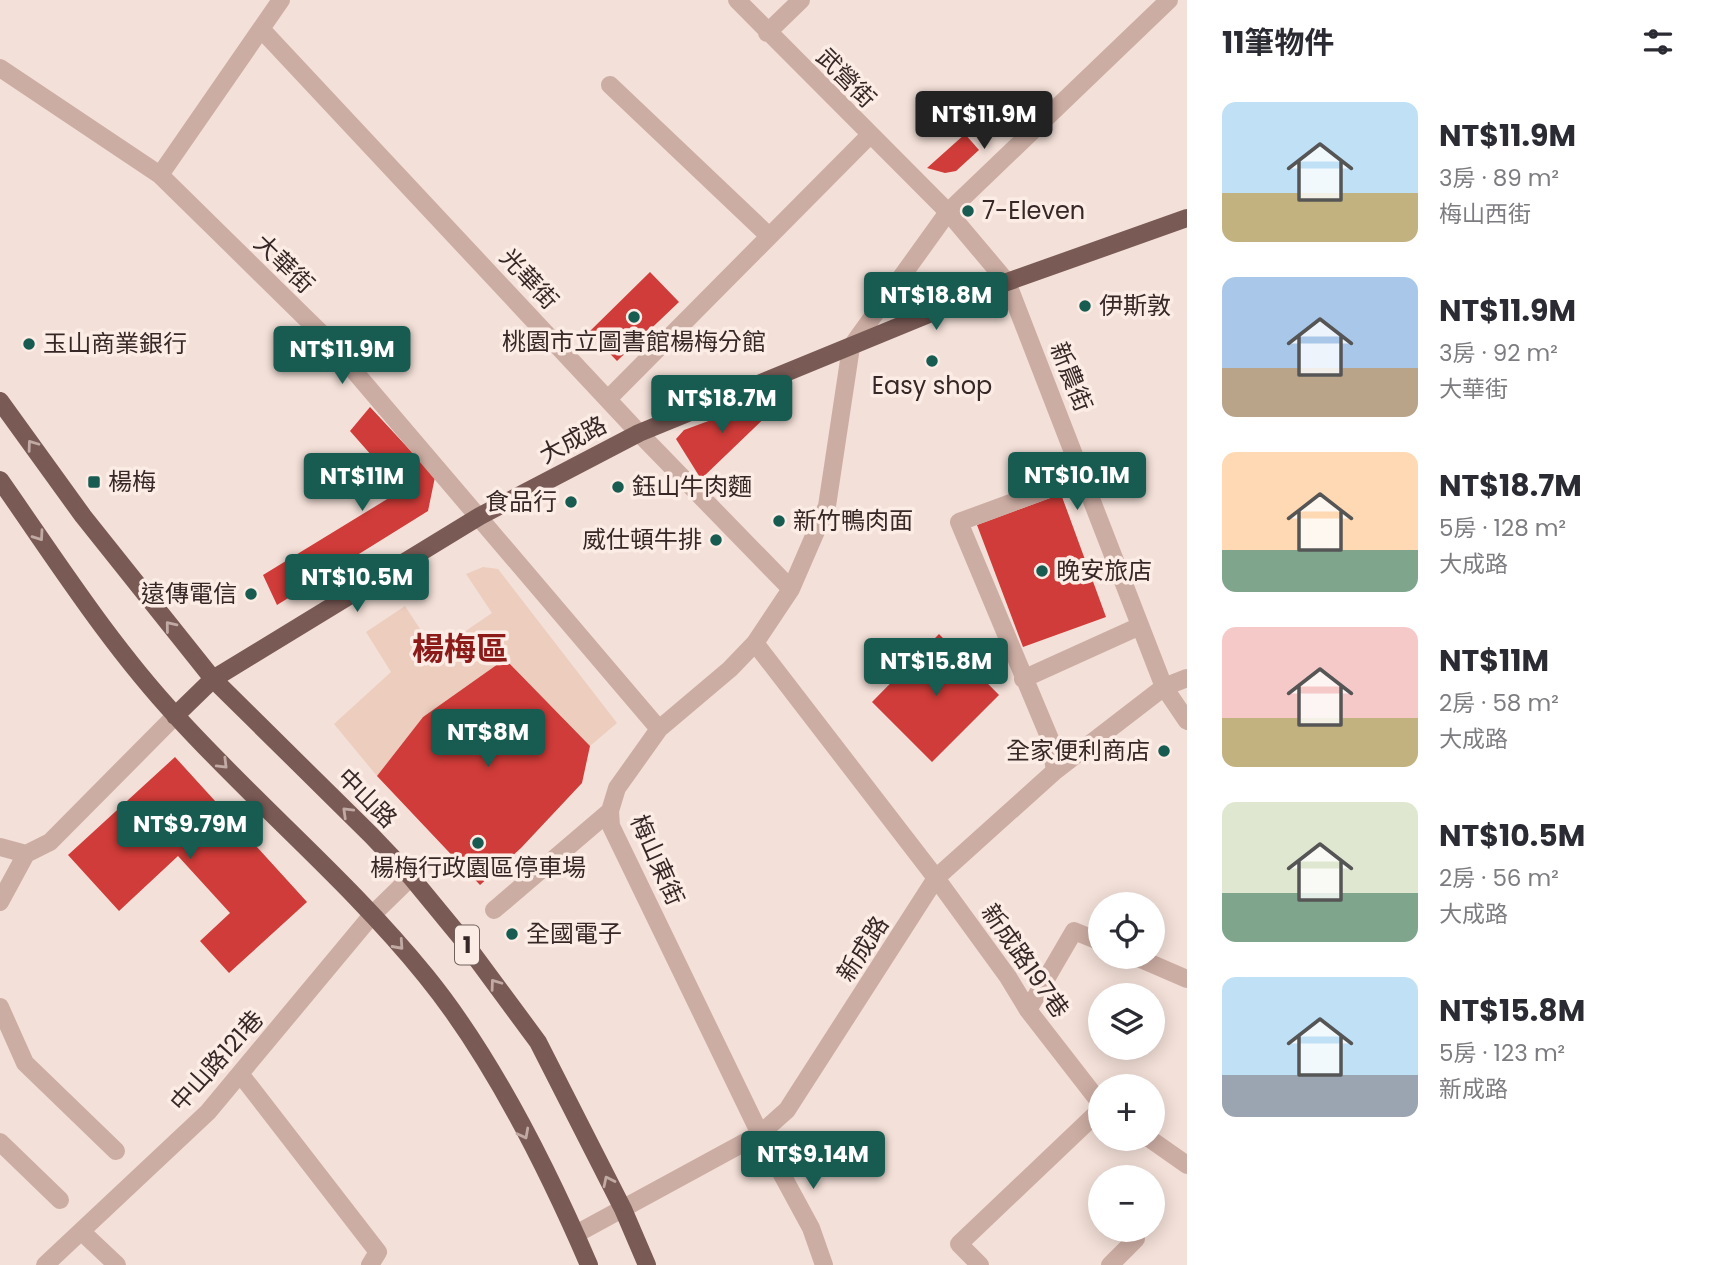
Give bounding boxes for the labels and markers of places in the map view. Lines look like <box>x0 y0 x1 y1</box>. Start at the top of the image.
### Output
pin: NT$11.9M <box>912 92 1056 151</box>
place label: 7-Eleven <box>982 194 1085 227</box>
marker: 7-Eleven <box>960 203 976 219</box>
pin: NT$18.8M <box>864 272 1008 332</box>
place label: 伊斯敦 <box>1099 289 1171 322</box>
marker: 伊斯敦 <box>1077 298 1093 314</box>
marker: 桃園市立圖書館楊梅分館 <box>626 309 642 325</box>
place label: 桃園市立圖書館楊梅分館 <box>502 325 766 358</box>
pin: NT$11.9M <box>270 326 414 386</box>
place label: 玉山商業銀行 <box>43 327 187 360</box>
marker: 玉山商業銀行 <box>21 336 37 352</box>
marker: Easy shop <box>924 353 940 369</box>
place label: Easy shop <box>872 369 992 402</box>
pin: NT$18.7M <box>650 376 794 435</box>
pin: NT$10.1M <box>1005 452 1149 512</box>
pin: NT$11M <box>305 454 419 513</box>
place label: 楊梅 <box>108 465 156 498</box>
place label: 鈺山牛肉麵 <box>632 470 752 503</box>
marker: 楊梅 <box>86 474 102 490</box>
marker: 鈺山牛肉麵 <box>610 479 626 495</box>
place label: 食品行 <box>485 485 557 518</box>
marker: 食品行 <box>563 494 579 510</box>
place label: 新竹鴨肉面 <box>793 504 913 537</box>
marker: 新竹鴨肉面 <box>771 513 787 529</box>
place label: 威仕頓牛排 <box>582 523 702 556</box>
marker: 威仕頓牛排 <box>708 532 724 548</box>
pin: NT$10.5M <box>285 554 429 614</box>
place label: 晚安旅店 <box>1056 554 1152 587</box>
marker: 晚安旅店 <box>1034 563 1050 579</box>
place label: 遠傳電信 <box>141 577 237 610</box>
marker: 遠傳電信 <box>243 586 259 602</box>
pin: NT$15.8M <box>864 638 1008 698</box>
pin: NT$8M <box>439 710 537 769</box>
place label: 全家便利商店 <box>1006 734 1150 767</box>
marker: 全家便利商店 <box>1156 743 1172 759</box>
pin: NT$9.79M <box>118 802 262 861</box>
marker: 楊梅行政園區停車場 <box>470 835 486 851</box>
place label: 楊梅行政園區停車場 <box>370 851 586 884</box>
place label: 全國電子 <box>526 917 622 950</box>
marker: 全國電子 <box>504 926 520 942</box>
pin: NT$9.14M <box>741 1132 885 1191</box>

